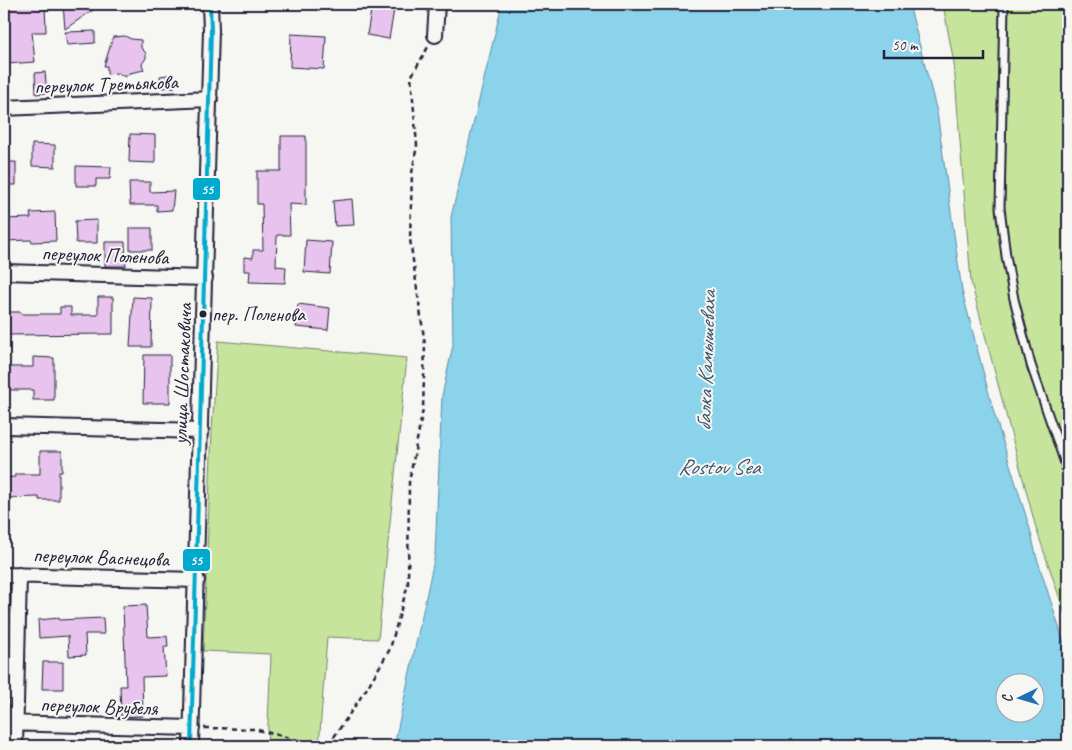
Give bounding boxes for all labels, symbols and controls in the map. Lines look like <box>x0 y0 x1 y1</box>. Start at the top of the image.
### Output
scale bar <box>884 28 983 60</box>
text: 50 m <box>892 36 919 55</box>
street label: переулок Третьякова <box>34 68 180 99</box>
line badge: 55 <box>192 177 221 201</box>
text: 55 <box>201 181 215 198</box>
street label: переулок Поленова <box>41 240 170 270</box>
water label: балка Камышеваха <box>690 287 723 432</box>
street label: улица Шостаковича <box>166 301 198 447</box>
place label: пер. Поленова <box>212 302 306 327</box>
marker: пер. Поленова <box>198 309 208 319</box>
water label: Rostov Sea <box>678 453 762 481</box>
street label: переулок Васнецова <box>33 542 171 572</box>
line badge: 55 <box>182 548 211 572</box>
text: 55 <box>190 552 204 569</box>
north arrow <box>994 672 1044 722</box>
street label: переулок Врубеля <box>40 691 159 721</box>
text: С <box>999 693 1016 703</box>

